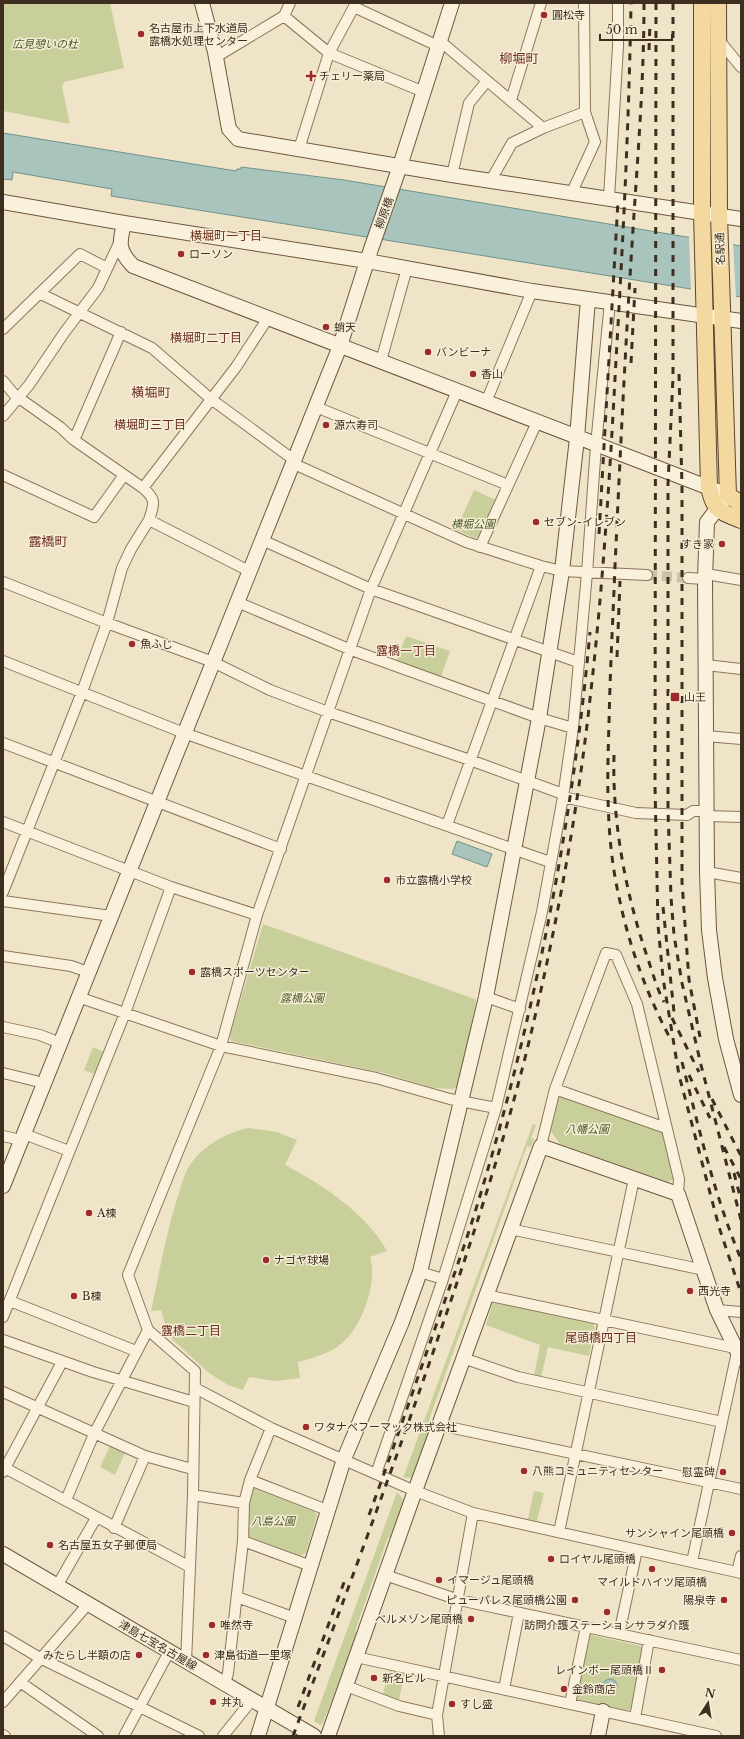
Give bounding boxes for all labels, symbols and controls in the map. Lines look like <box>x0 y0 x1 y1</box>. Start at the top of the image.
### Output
place label: 圓松寺 <box>552 8 585 22</box>
marker: 圓松寺 <box>539 10 549 20</box>
scale bar <box>600 16 672 42</box>
place label: 名古屋市上下水道局 露橋水処理センター <box>149 21 248 48</box>
text: 50 m <box>606 22 638 37</box>
marker: 名古屋市上下水道局 露橋水処理センター <box>136 29 146 39</box>
park label: 広見憩いの杜 <box>12 37 79 51</box>
district label: 柳堀町 <box>499 50 539 67</box>
place label: チェリー薬局 <box>319 69 385 83</box>
marker: チェリー薬局 <box>306 71 316 81</box>
street label: 柳原橋 <box>372 195 396 231</box>
district label: 横堀町一丁目 <box>190 228 262 243</box>
street label: 名駅通 <box>712 232 728 266</box>
place label: ローソン <box>189 247 233 261</box>
marker: ローソン <box>176 249 186 259</box>
place label: 蛸天 <box>334 320 356 334</box>
marker: 蛸天 <box>321 322 331 332</box>
district label: 横堀町二丁目 <box>170 330 242 345</box>
place label: バンビーナ <box>436 345 492 359</box>
marker: バンビーナ <box>423 347 433 357</box>
place label: 香山 <box>481 367 503 381</box>
marker: 香山 <box>468 369 478 379</box>
district label: 横堀町 <box>131 384 171 401</box>
district label: 横堀町三丁目 <box>114 417 186 432</box>
place label: 源六寿司 <box>334 418 378 432</box>
marker: 源六寿司 <box>321 420 331 430</box>
place label: セブン-イレブン <box>544 515 626 529</box>
park label: 横堀公園 <box>451 517 497 531</box>
marker: セブン-イレブン <box>531 517 541 527</box>
district label: 露橋町 <box>28 533 68 550</box>
place label: すき家 <box>681 537 714 551</box>
marker: すき家 <box>717 539 727 549</box>
place label: 魚ふじ <box>140 637 173 651</box>
marker: 魚ふじ <box>127 639 137 649</box>
district label: 露橋一丁目 <box>376 643 436 658</box>
place label: 山王 <box>684 690 706 704</box>
marker: 山王 <box>669 691 681 703</box>
place label: 市立露橋小学校 <box>395 873 472 887</box>
marker: 市立露橋小学校 <box>382 875 392 885</box>
place label: 露橋スポーツセンター <box>200 965 310 979</box>
marker: 露橋スポーツセンター <box>187 967 197 977</box>
park label: 露橋公園 <box>280 991 326 1005</box>
park label: 八幡公園 <box>565 1122 611 1136</box>
place label: A棟 <box>96 1206 117 1220</box>
marker: A棟 <box>84 1208 94 1218</box>
place label: ナゴヤ球場 <box>274 1253 329 1267</box>
marker: ナゴヤ球場 <box>261 1255 271 1265</box>
place label: 西光寺 <box>698 1284 731 1298</box>
marker: 西光寺 <box>685 1286 695 1296</box>
place label: B棟 <box>82 1289 101 1303</box>
marker: B棟 <box>69 1291 79 1301</box>
district label: 露橋二丁目 <box>161 1323 221 1338</box>
district label: 尾頭橋四丁目 <box>565 1330 637 1345</box>
place label: ワタナベフーマック株式会社 <box>314 1420 457 1434</box>
marker: ワタナベフーマック株式会社 <box>301 1422 311 1432</box>
place label: 八熊コミュニティセンター <box>532 1464 663 1478</box>
place label: 慰霊碑 <box>682 1465 715 1479</box>
marker: 八熊コミュニティセンター <box>519 1466 529 1476</box>
marker: 慰霊碑 <box>718 1467 728 1477</box>
park label: 八島公園 <box>251 1514 297 1528</box>
place label: サンシャイン尾頭橋 <box>625 1526 724 1540</box>
marker: サンシャイン尾頭橋 <box>727 1528 737 1538</box>
place label: 名古屋五女子郵便局 <box>58 1538 157 1552</box>
marker: 名古屋五女子郵便局 <box>45 1540 55 1550</box>
place label: ロイヤル尾頭橋 <box>559 1552 636 1566</box>
marker: ロイヤル尾頭橋 <box>546 1554 556 1564</box>
marker: マイルドハイツ尾頭橋 <box>647 1564 657 1574</box>
place label: イマージュ尾頭橋 <box>447 1573 534 1587</box>
marker: イマージュ尾頭橋 <box>434 1575 444 1585</box>
place label: マイルドハイツ尾頭橋 <box>597 1575 707 1589</box>
place label: ピューパレス尾頭橋公園 <box>446 1593 567 1607</box>
place label: 陽泉寺 <box>683 1593 716 1607</box>
marker: ピューパレス尾頭橋公園 <box>570 1595 580 1605</box>
marker: 陽泉寺 <box>719 1595 729 1605</box>
marker: 訪問介護ステーションサラダ介護 <box>602 1607 612 1617</box>
place label: ベルメゾン尾頭橋 <box>375 1612 463 1626</box>
marker: ベルメゾン尾頭橋 <box>466 1614 476 1624</box>
street label: 津島七宝名古屋線 <box>116 1617 200 1673</box>
place label: 唯然寺 <box>220 1618 253 1632</box>
place label: 訪問介護ステーションサラダ介護 <box>525 1618 689 1632</box>
marker: 唯然寺 <box>207 1620 217 1630</box>
place label: みたらし半額の店 <box>43 1648 131 1662</box>
place label: 津島街道一里塚 <box>214 1648 291 1662</box>
marker: みたらし半額の店 <box>134 1650 144 1660</box>
marker: 津島街道一里塚 <box>201 1650 211 1660</box>
place label: レインボー尾頭橋Ⅱ <box>555 1663 654 1677</box>
marker: レインボー尾頭橋Ⅱ <box>657 1665 667 1675</box>
place label: 新名ビル <box>382 1671 426 1685</box>
marker: 新名ビル <box>369 1673 379 1683</box>
place label: 金鈴商店 <box>572 1682 616 1696</box>
north arrow <box>688 1683 728 1723</box>
marker: 金鈴商店 <box>559 1684 569 1694</box>
text: N <box>704 1685 717 1701</box>
place label: 丼丸 <box>221 1695 243 1709</box>
marker: 丼丸 <box>208 1697 218 1707</box>
place label: すし盛 <box>460 1697 493 1711</box>
marker: すし盛 <box>447 1699 457 1709</box>

